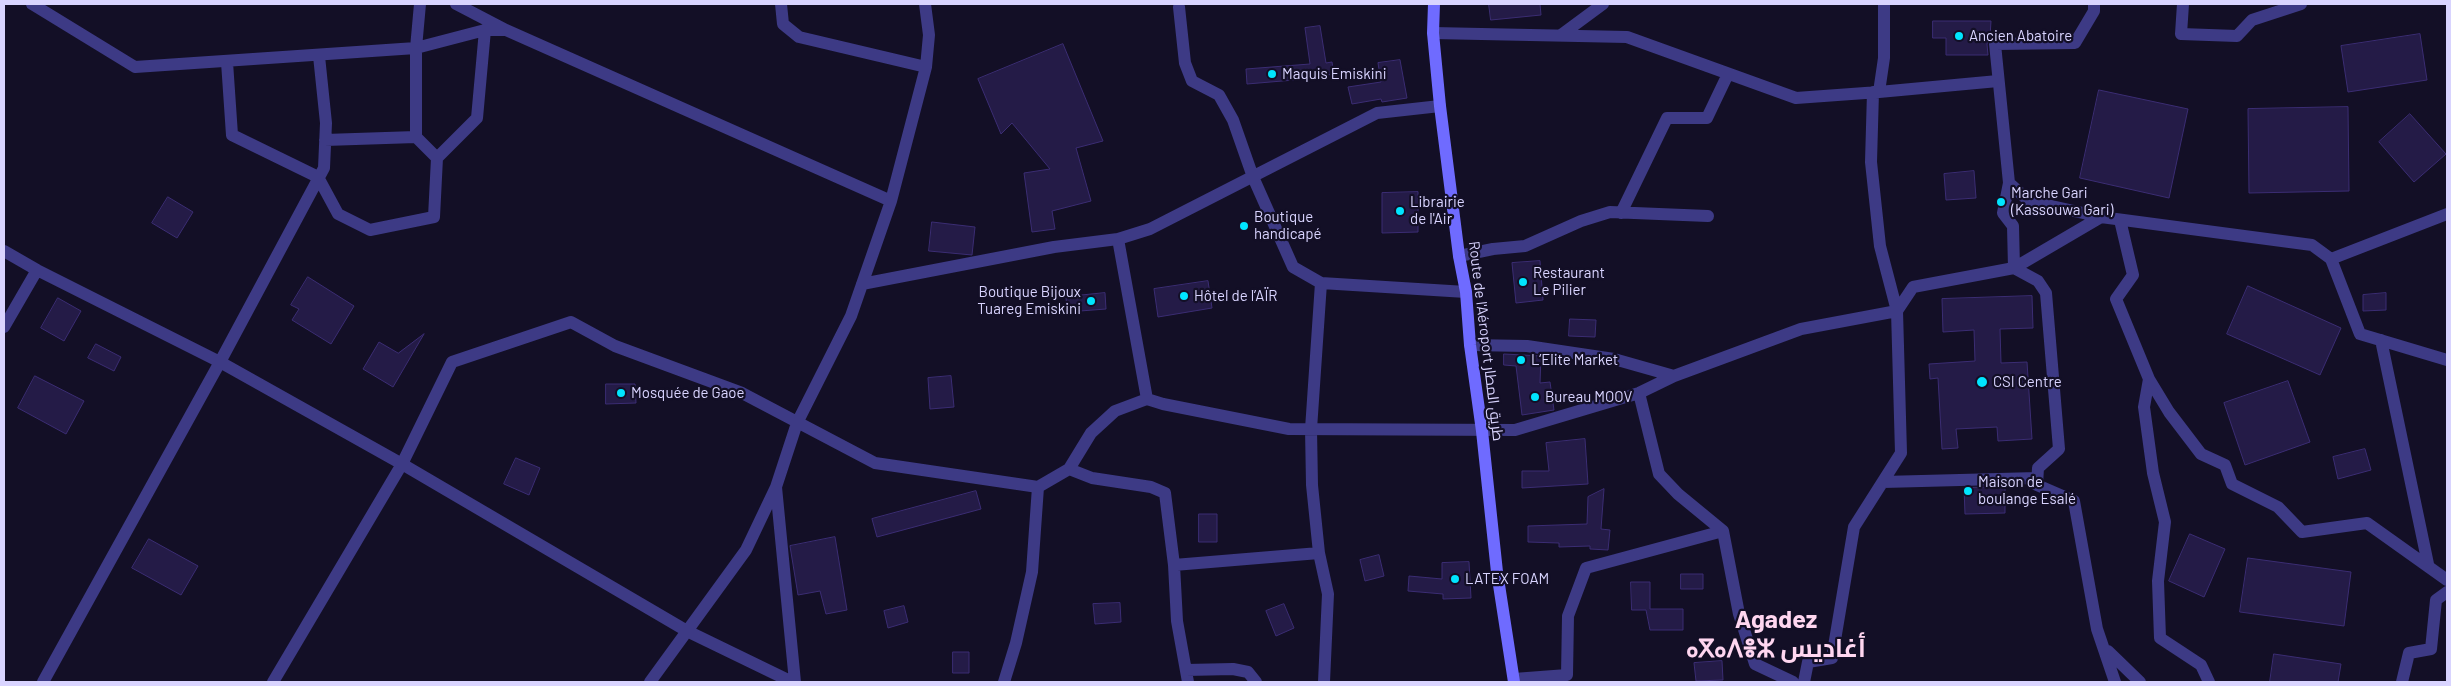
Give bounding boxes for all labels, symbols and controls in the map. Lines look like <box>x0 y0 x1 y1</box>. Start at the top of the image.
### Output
place label: Ancien Abatoire <box>1969 27 2072 45</box>
marker: Ancien Abatoire <box>1953 30 1965 42</box>
place label: Maquis Emiskini <box>1282 65 1387 83</box>
marker: Maquis Emiskini <box>1266 68 1278 80</box>
place label: Marche Gari (Kassouwa Gari) <box>2011 184 2113 219</box>
place label: Librairie de l'Air <box>1410 193 1465 228</box>
marker: Marche Gari (Kassouwa Gari) <box>1995 196 2007 208</box>
marker: Librairie de l'Air <box>1394 205 1406 217</box>
place label: Boutique handicapé <box>1254 208 1321 243</box>
marker: Boutique handicapé <box>1238 220 1250 232</box>
street label: Route de l'Aéroport طريق المطار <box>1465 240 1507 442</box>
place label: Restaurant Le Pilier <box>1533 264 1605 299</box>
marker: Restaurant Le Pilier <box>1517 276 1529 288</box>
place label: Boutique Bijoux Tuareg Emiskini <box>977 283 1081 318</box>
place label: Hôtel de l’AÏR <box>1194 287 1278 305</box>
marker: Hôtel de l’AÏR <box>1178 290 1190 302</box>
marker: Boutique Bijoux Tuareg Emiskini <box>1085 295 1097 307</box>
place label: L’Elite Market <box>1531 351 1618 369</box>
marker: L’Elite Market <box>1515 354 1527 366</box>
place label: CSI Centre <box>1993 373 2062 391</box>
marker: CSI Centre <box>1975 375 1989 389</box>
place label: Mosquée de Gaoe <box>631 384 745 402</box>
marker: Mosquée de Gaoe <box>615 387 627 399</box>
place label: Bureau MOOV <box>1545 388 1632 406</box>
marker: Bureau MOOV <box>1529 391 1541 403</box>
place label: Maison de boulange Esalé <box>1978 473 2076 508</box>
marker: Maison de boulange Esalé <box>1962 485 1974 497</box>
place label: LATEX FOAM <box>1465 570 1549 588</box>
marker: LATEX FOAM <box>1449 573 1461 585</box>
district label: Agadez ⴰⴳⴰⴷⴻⵣ أغاديس <box>1686 605 1866 664</box>

